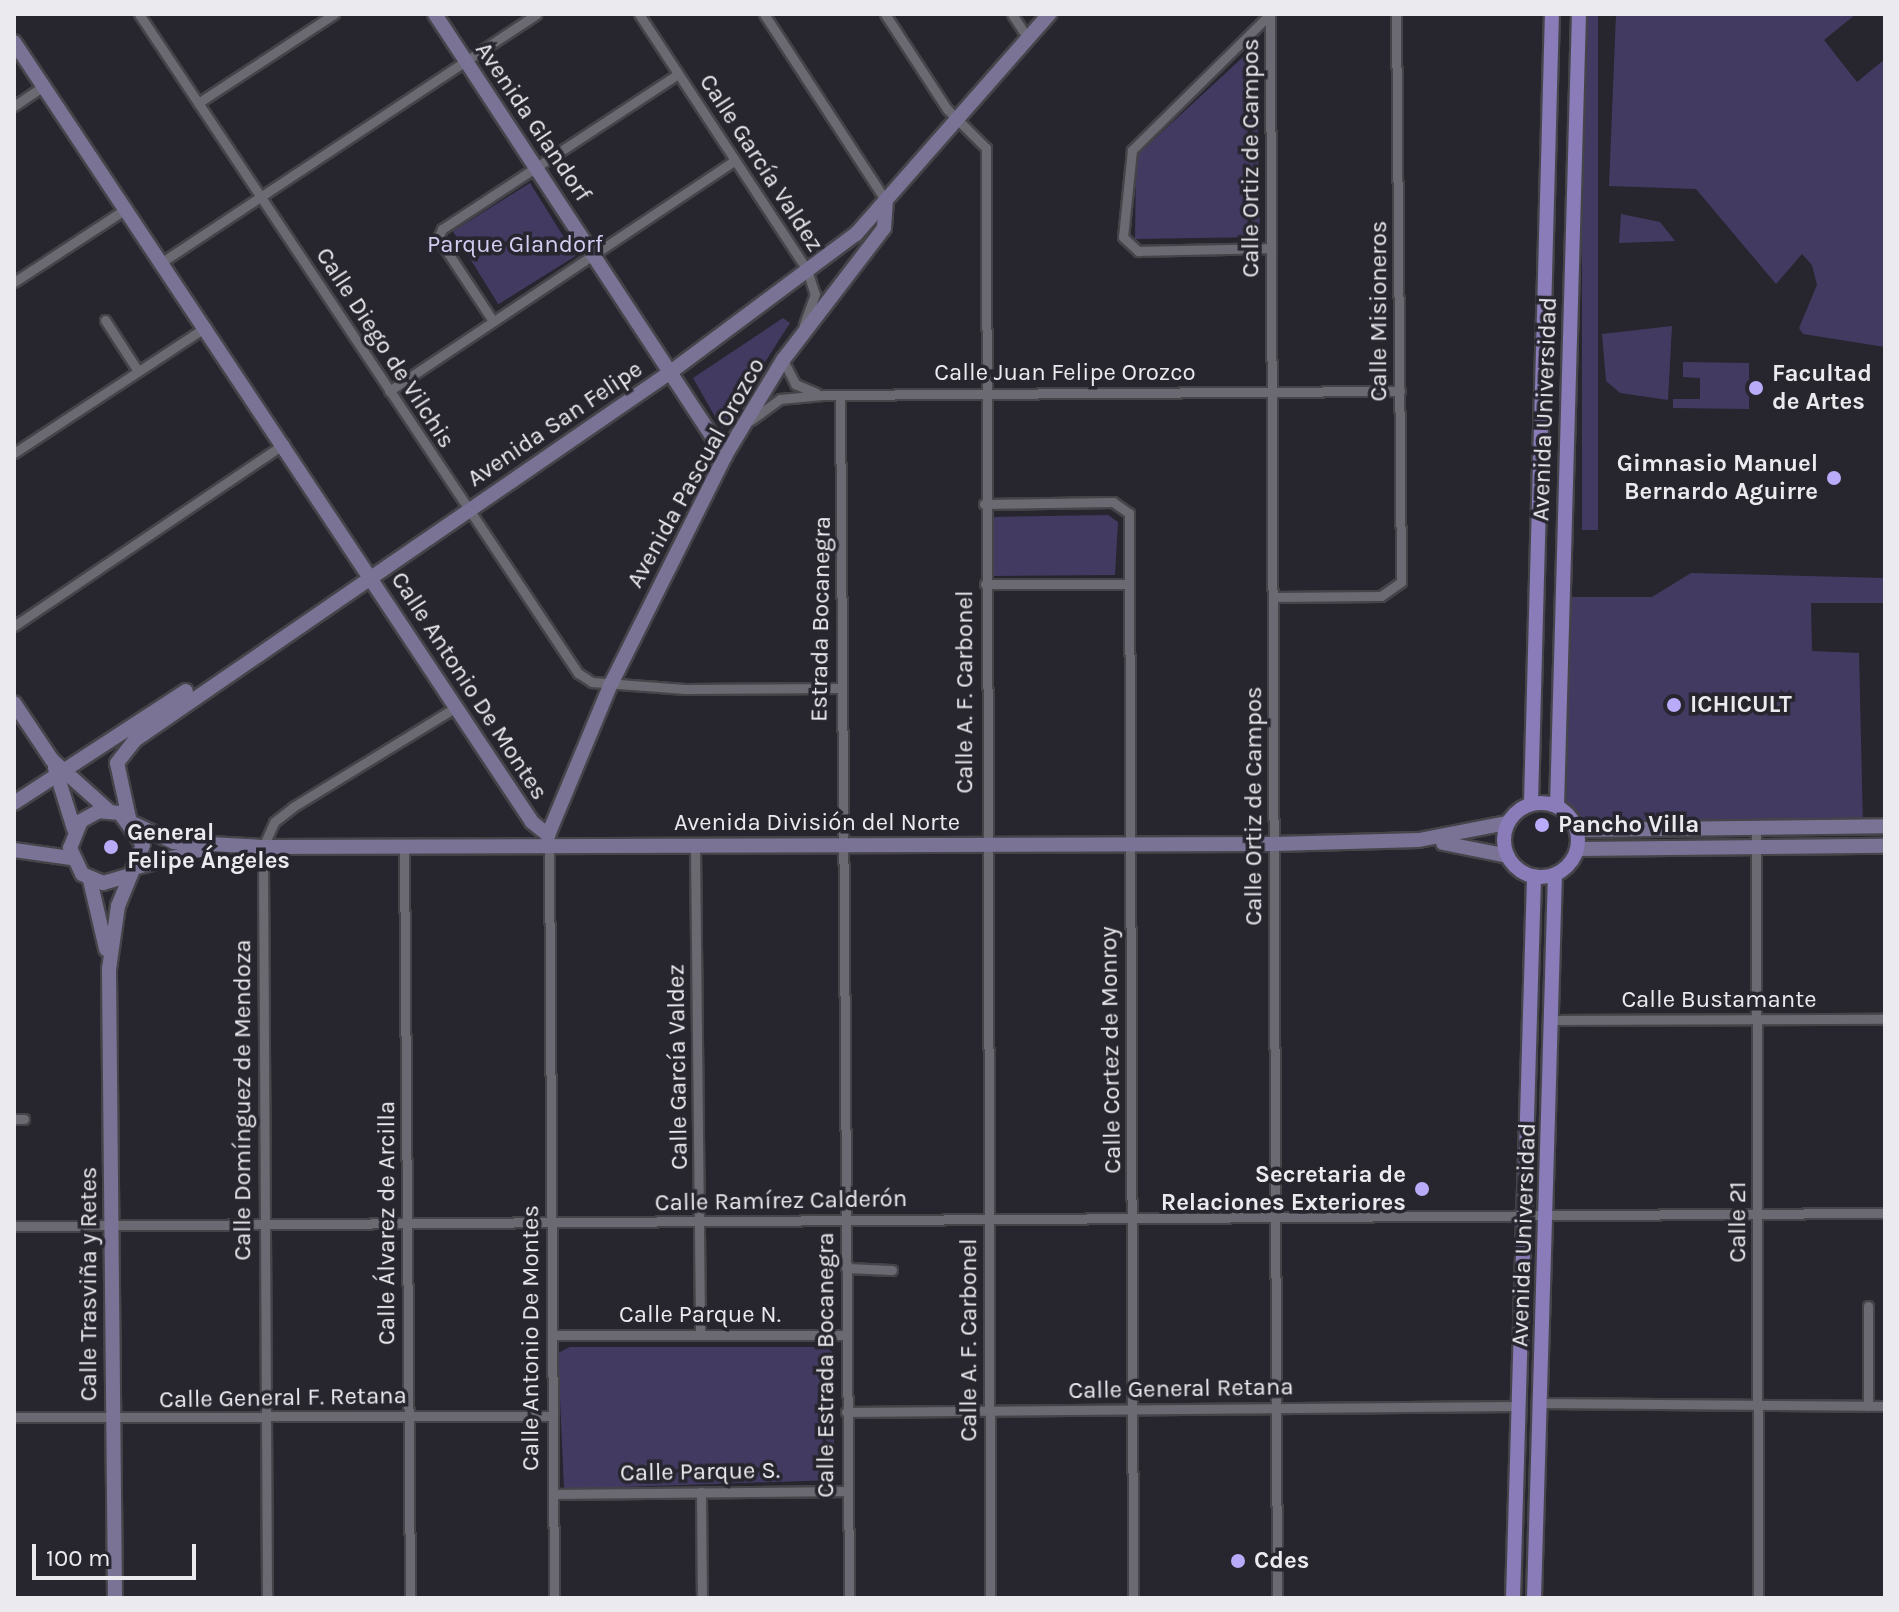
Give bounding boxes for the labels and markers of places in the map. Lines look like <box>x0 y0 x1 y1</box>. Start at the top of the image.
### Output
place label: Facultad de Artes <box>1772 360 1872 416</box>
marker: Facultad de Artes <box>1747 379 1765 397</box>
place label: Gimnasio Manuel Bernardo Aguirre <box>1617 450 1818 506</box>
marker: Gimnasio Manuel Bernardo Aguirre <box>1825 469 1843 487</box>
place label: ICHICULT <box>1690 691 1792 719</box>
marker: ICHICULT <box>1665 696 1683 714</box>
place label: Pancho Villa <box>1558 811 1699 839</box>
marker: Pancho Villa <box>1533 816 1551 834</box>
place label: General Felipe Ángeles <box>127 819 290 875</box>
marker: General Felipe Ángeles <box>102 838 120 856</box>
place label: Secretaria de Relaciones Exteriores <box>1161 1161 1406 1217</box>
marker: Secretaria de Relaciones Exteriores <box>1413 1180 1431 1198</box>
place label: Cdes <box>1254 1547 1309 1575</box>
marker: Cdes <box>1229 1552 1247 1570</box>

